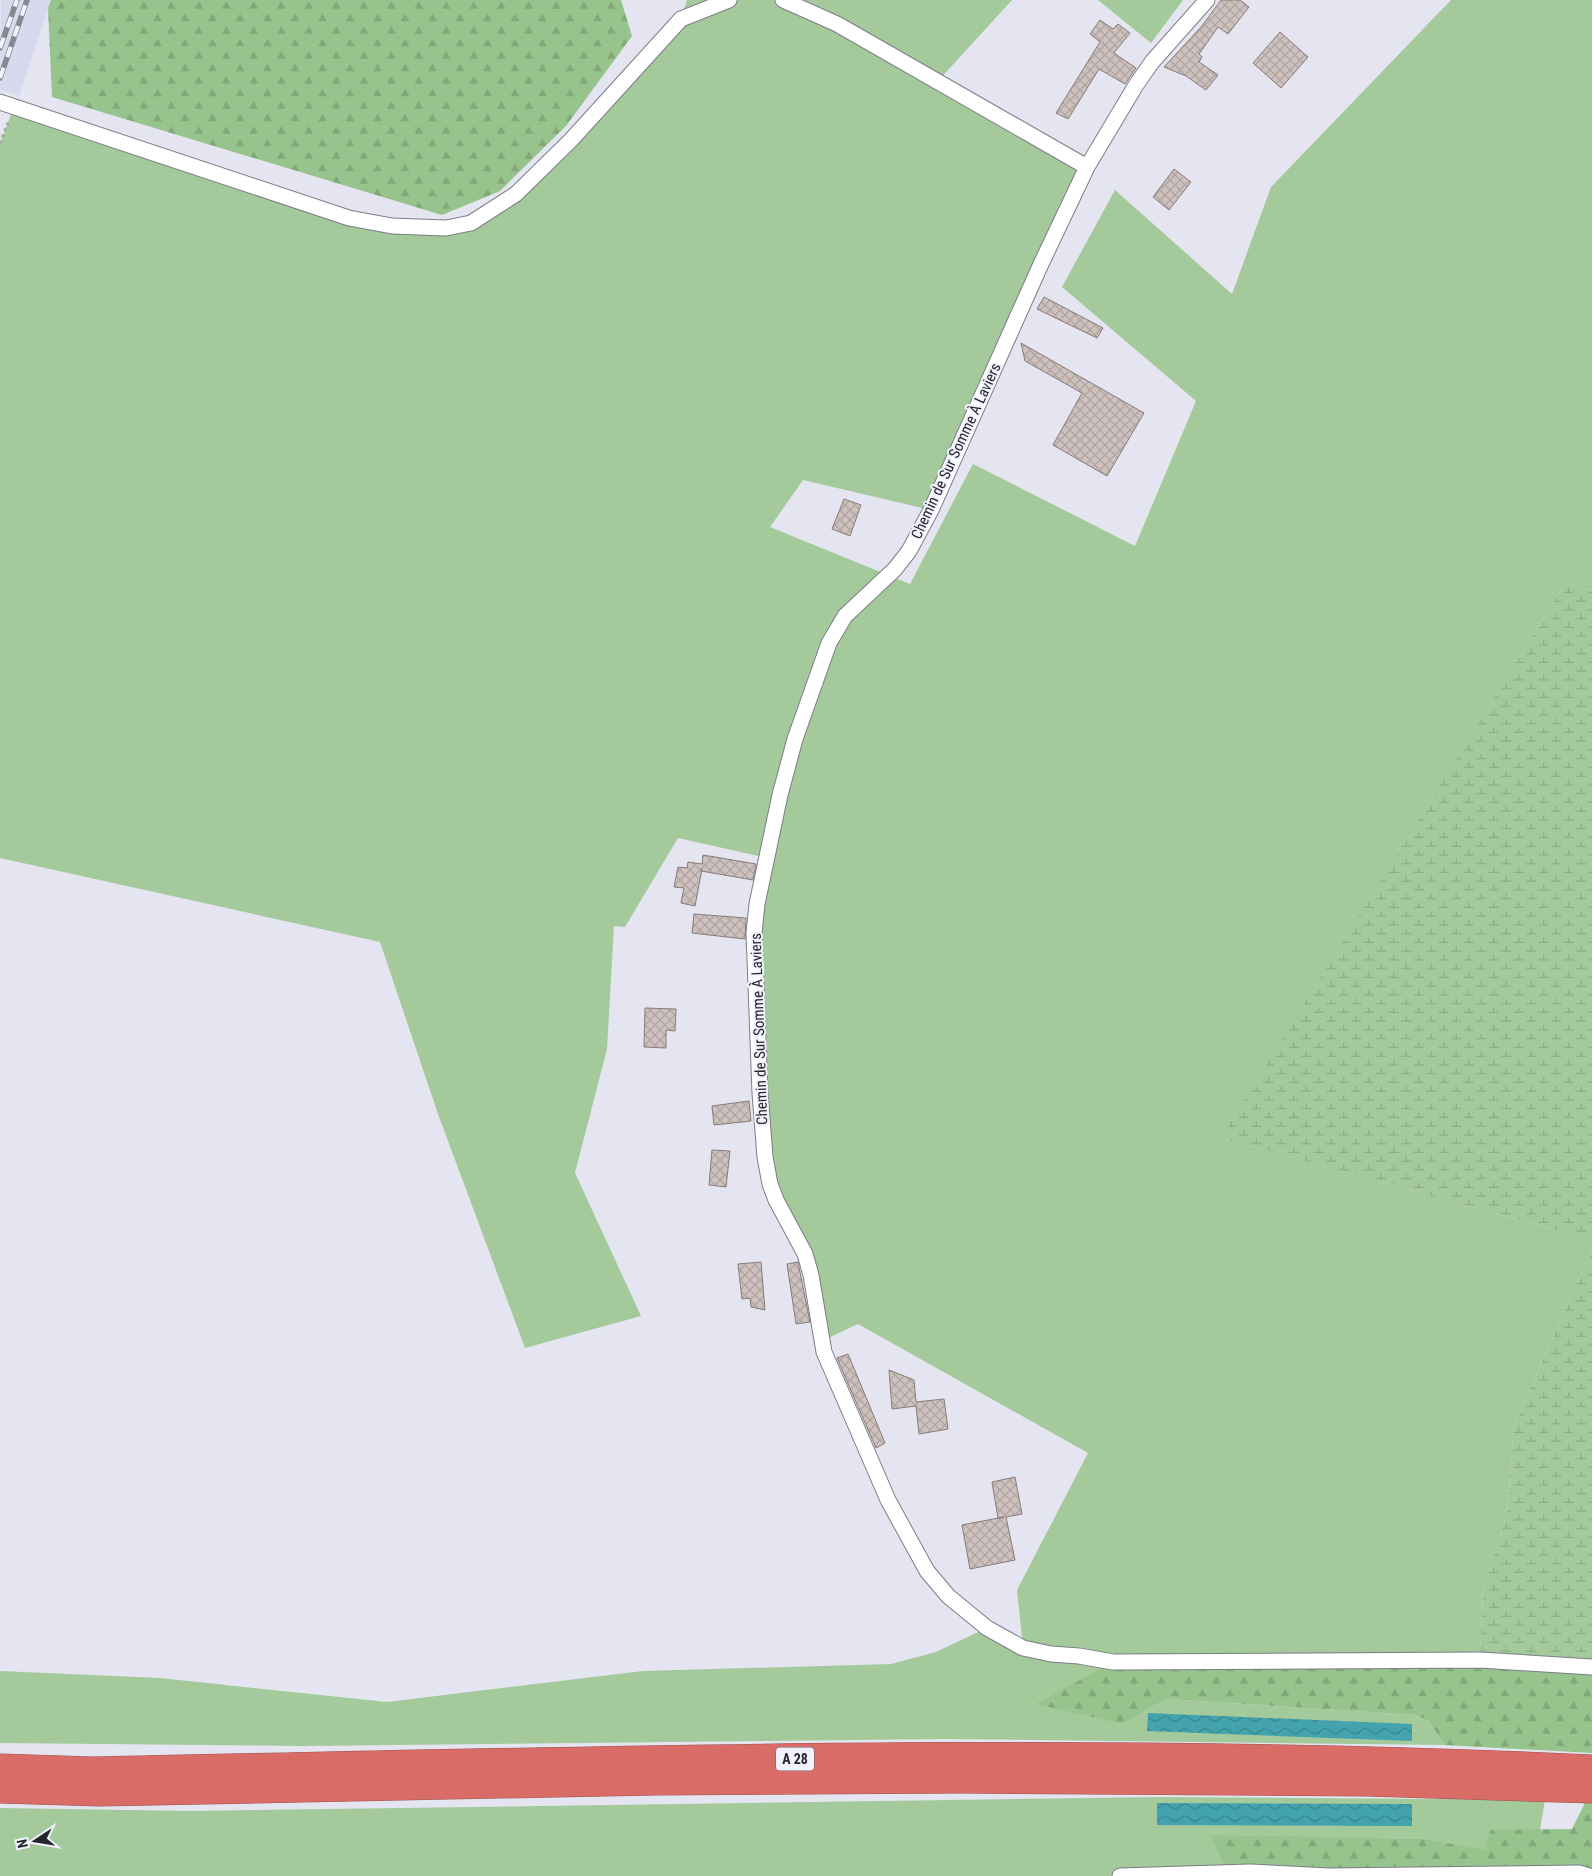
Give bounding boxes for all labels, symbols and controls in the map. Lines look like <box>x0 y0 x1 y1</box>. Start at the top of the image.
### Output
street label: Chemin de Sur Somme À Laviers <box>907 360 1005 542</box>
street label: Chemin de Sur Somme À Laviers <box>747 933 771 1125</box>
road number: A 28 <box>776 1748 814 1770</box>
north arrow <box>10 1816 60 1866</box>
text: N <box>14 1838 31 1850</box>

